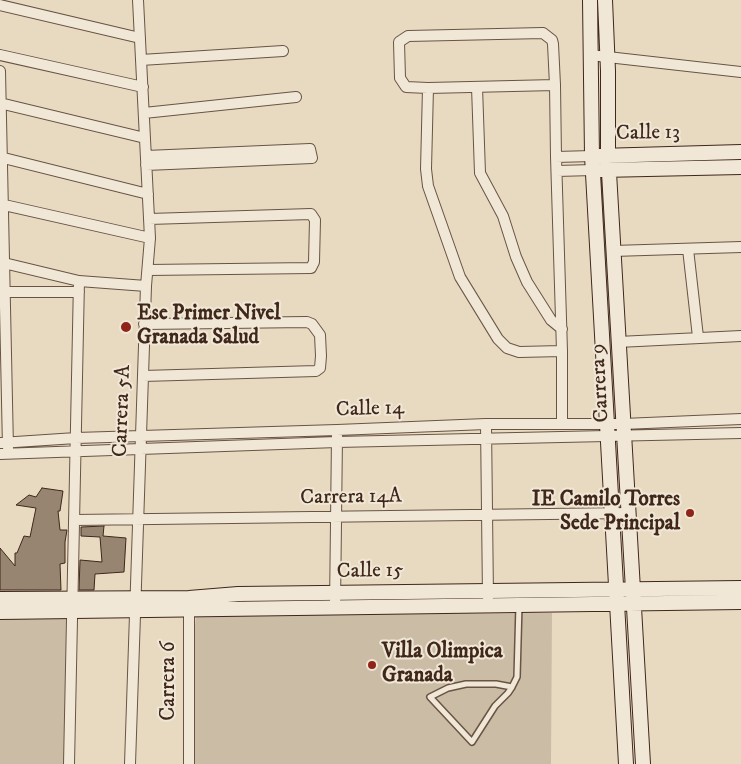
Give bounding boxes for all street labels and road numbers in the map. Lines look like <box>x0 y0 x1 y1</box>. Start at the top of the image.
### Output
street label: Calle 13 <box>616 121 680 147</box>
street label: Carrera 9 <box>586 343 616 423</box>
street label: Carrera 5A <box>109 364 137 458</box>
street label: Calle 14 <box>335 396 405 424</box>
street label: Carrera 14A <box>300 485 402 511</box>
street label: Calle 15 <box>336 559 404 585</box>
street label: Carrera 6 <box>157 641 183 721</box>

